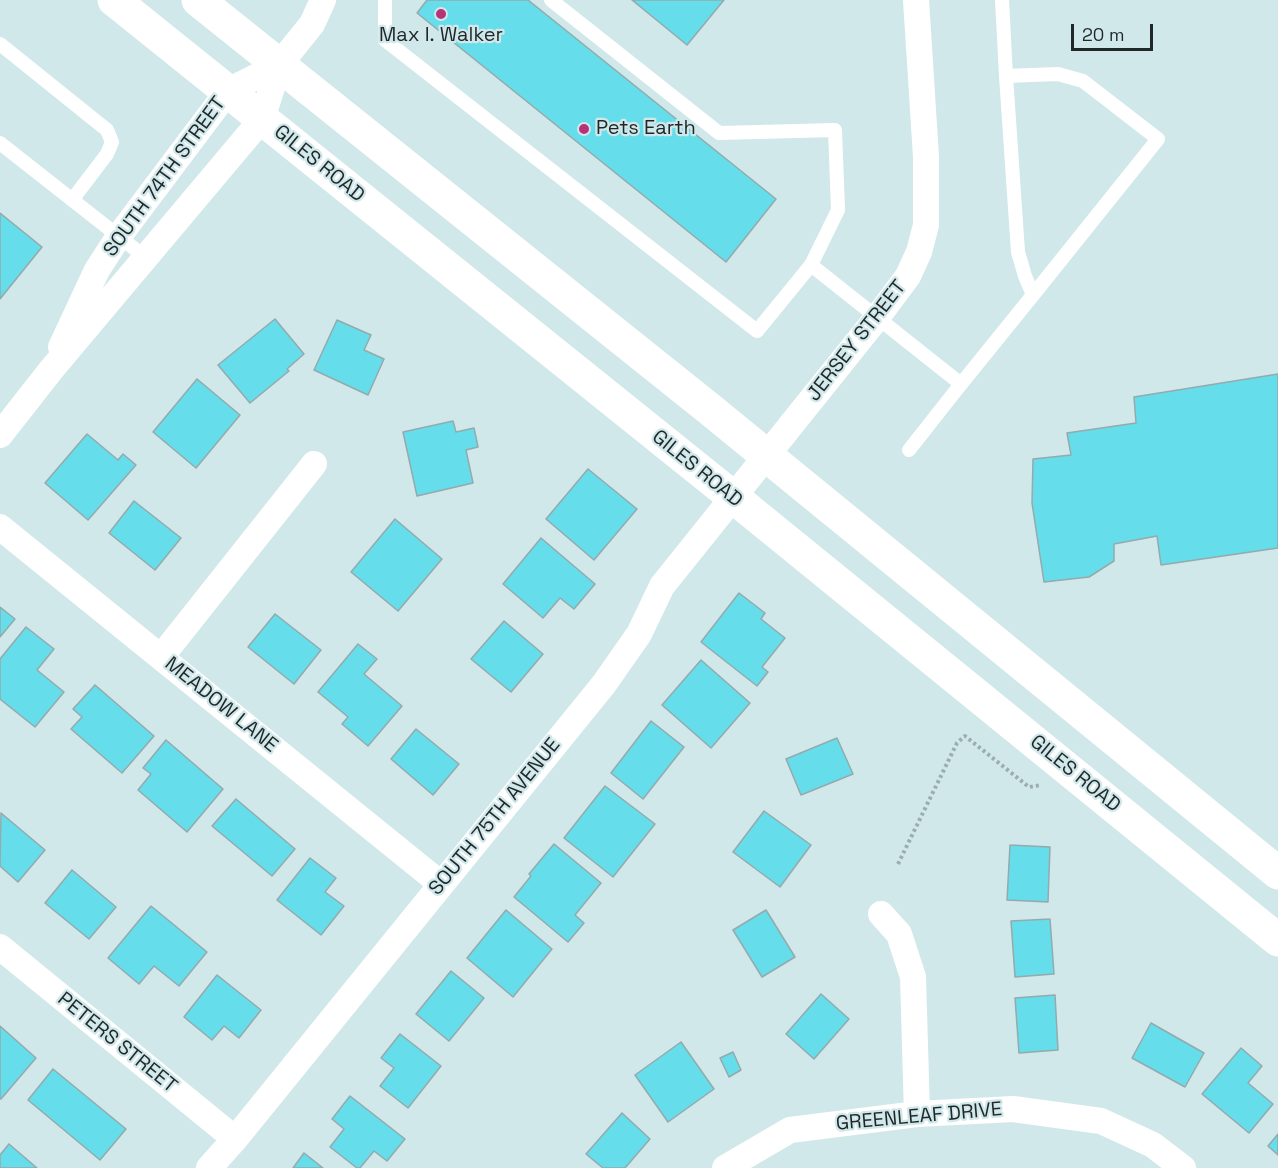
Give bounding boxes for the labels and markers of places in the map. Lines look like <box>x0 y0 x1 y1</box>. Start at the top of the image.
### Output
marker: Max I. Walker <box>434 7 448 21</box>
place label: Max I. Walker <box>379 24 503 48</box>
place label: Pets Earth <box>596 117 696 141</box>
marker: Pets Earth <box>577 122 591 136</box>

